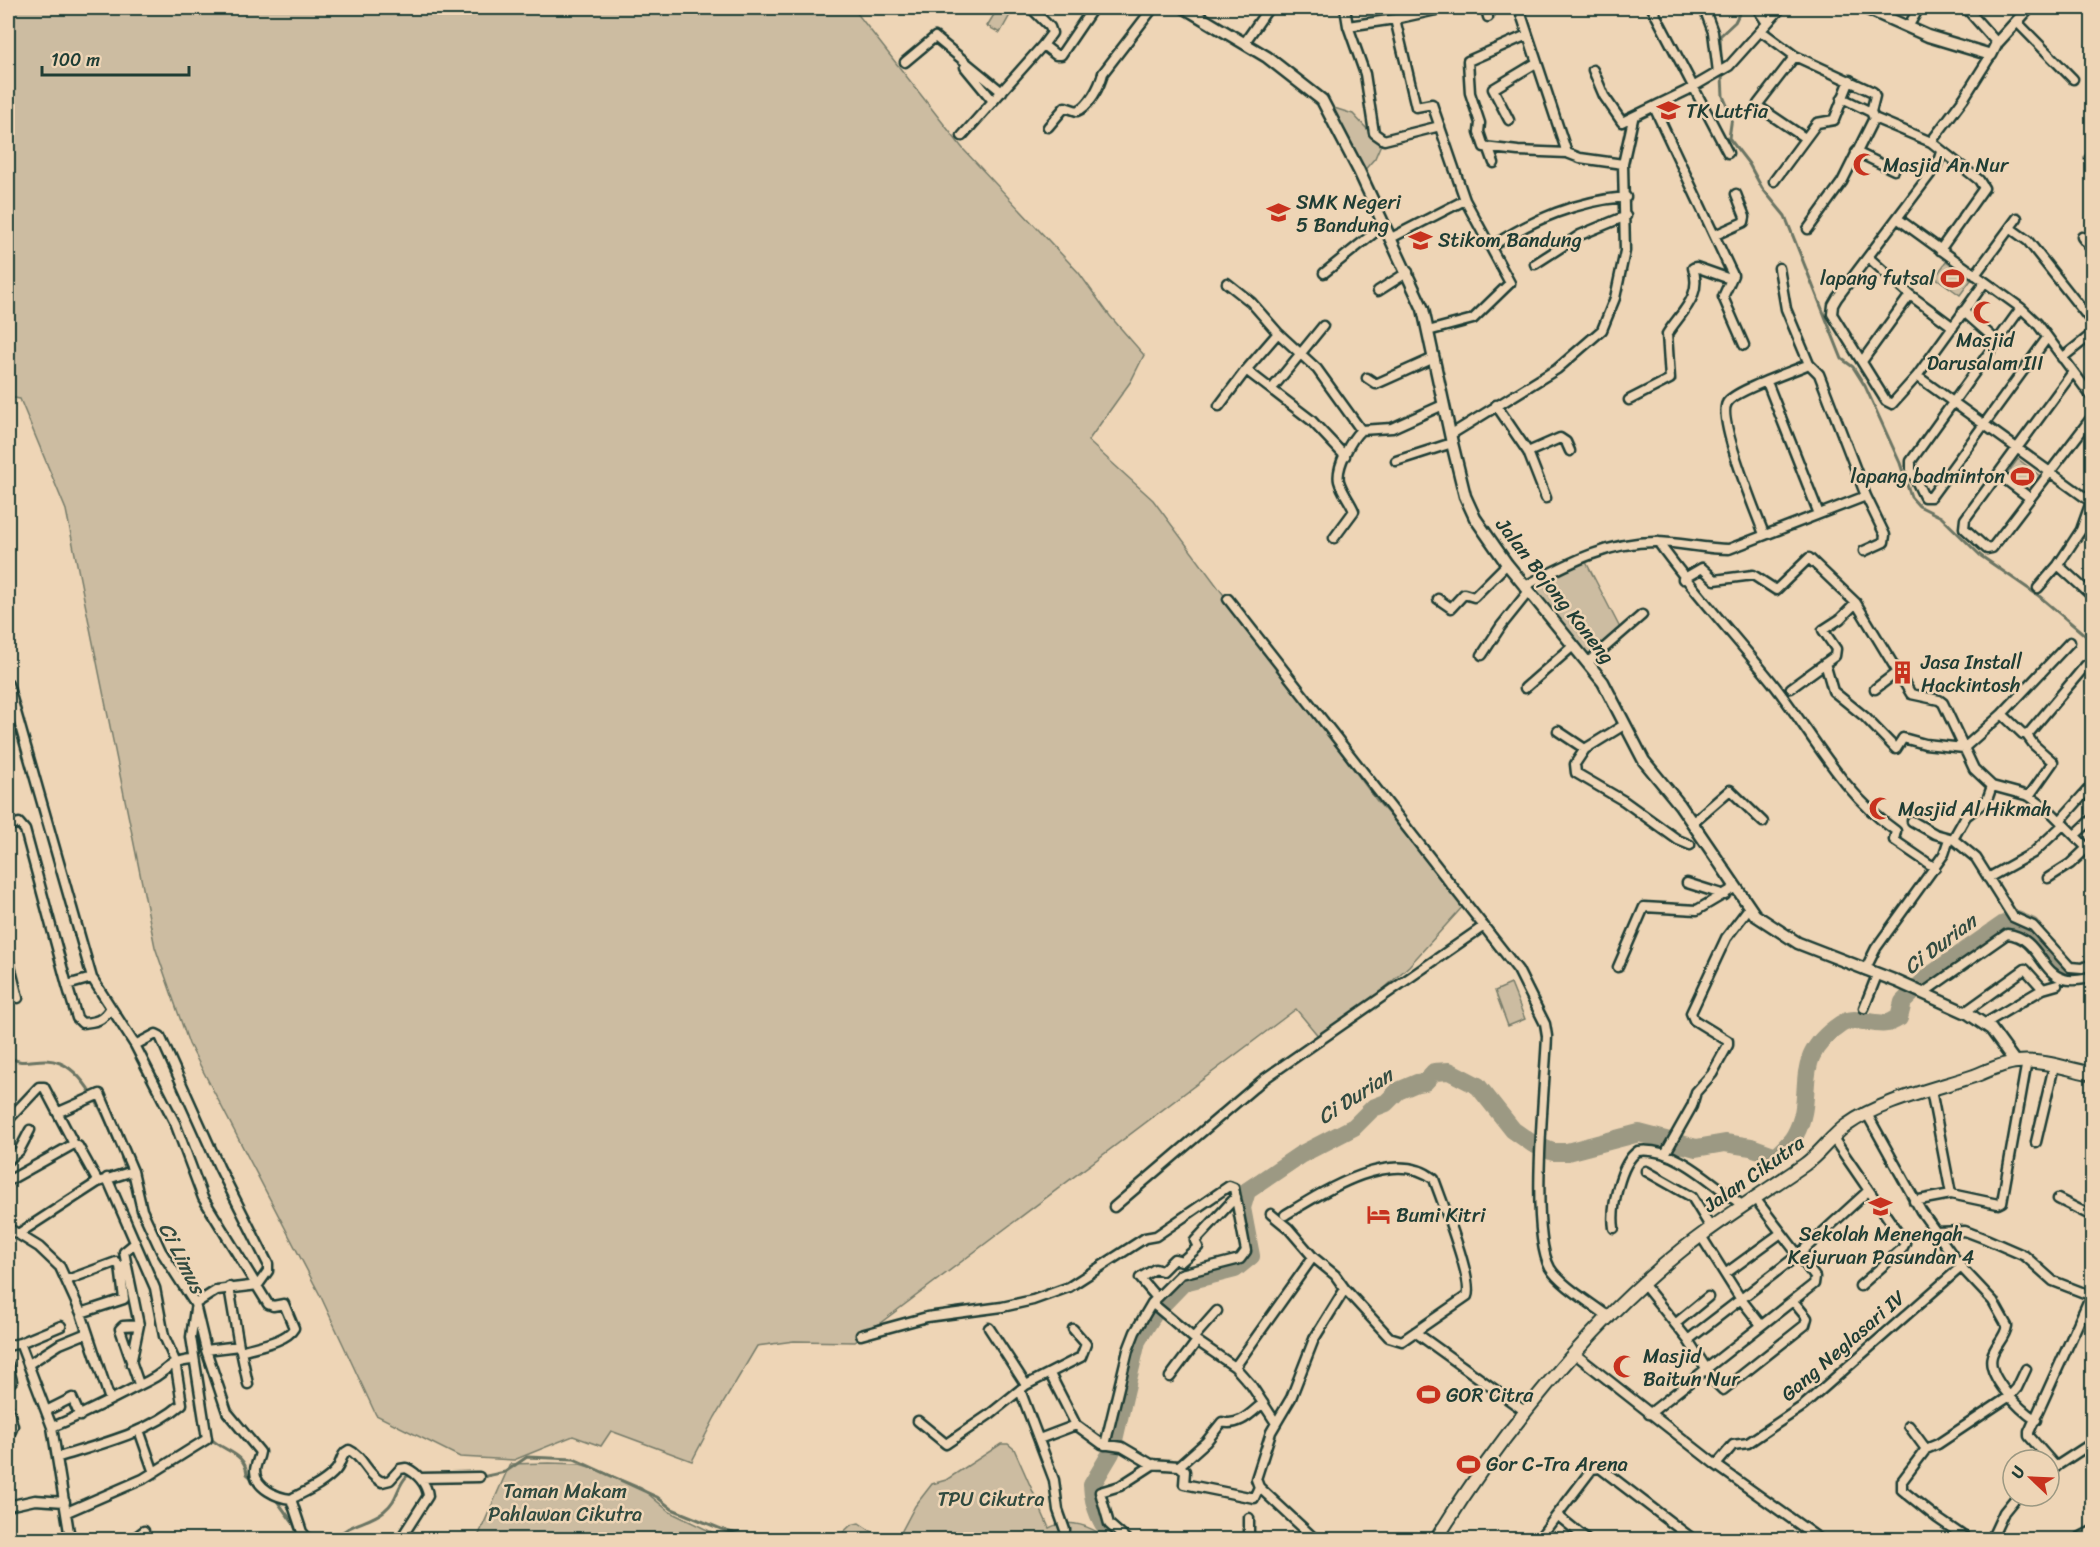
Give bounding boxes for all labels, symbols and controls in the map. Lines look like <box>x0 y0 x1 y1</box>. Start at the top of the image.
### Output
scale bar <box>42 39 189 77</box>
text: 100 m <box>51 44 100 76</box>
place label: TK Lutfia <box>1686 94 1769 129</box>
school or university icon: TK Lutfia <box>1655 98 1681 124</box>
place label: Masjid An Nur <box>1883 148 2010 183</box>
mosque icon: Masjid An Nur <box>1852 152 1878 178</box>
place label: SMK Negeri 5 Bandung <box>1296 185 1402 243</box>
school or university icon: SMK Negeri 5 Bandung <box>1265 200 1291 226</box>
place label: Stikom Bandung <box>1438 223 1582 258</box>
school or university icon: Stikom Bandung <box>1407 227 1433 253</box>
place label: lapang futsal <box>1820 261 1936 296</box>
sports icon: lapang futsal <box>1940 265 1966 291</box>
mosque icon: Masjid Darusalam III <box>1972 299 1998 325</box>
place label: Masjid Darusalam III <box>1927 323 2043 381</box>
place label: lapang badminton <box>1851 459 2005 494</box>
sports icon: lapang badminton <box>2010 463 2036 489</box>
street label: Jalan Bojong Koneng <box>1486 509 1624 672</box>
place label: Jasa Install Hackintosh <box>1920 645 2022 703</box>
building icon: Jasa Install Hackintosh <box>1890 660 1916 686</box>
place label: Masjid Al Hikmah <box>1898 792 2052 827</box>
mosque icon: Masjid Al Hikmah <box>1867 796 1893 822</box>
water label: Ci Durian <box>1895 902 1987 985</box>
water label: Ci Durian <box>1309 1056 1403 1135</box>
street label: Jalan Cikutra <box>1695 1125 1813 1223</box>
school or university icon: Sekolah Menengah Kejuruan Pasundan 4 <box>1868 1194 1894 1220</box>
place label: Bumi Kitri <box>1396 1198 1487 1233</box>
hotel icon: Bumi Kitri <box>1365 1202 1391 1228</box>
water label: Ci Limus <box>148 1215 217 1303</box>
place label: Sekolah Menengah Kejuruan Pasundan 4 <box>1788 1217 1974 1275</box>
street label: Gang Neglasari IV <box>1772 1281 1914 1411</box>
place label: Masjid Baitun Nur <box>1643 1339 1740 1397</box>
mosque icon: Masjid Baitun Nur <box>1612 1354 1638 1380</box>
place label: GOR Citra <box>1446 1378 1534 1413</box>
sports icon: GOR Citra <box>1415 1382 1441 1408</box>
place label: Gor C-Tra Arena <box>1486 1447 1628 1482</box>
north arrow <box>2001 1448 2061 1508</box>
sports icon: Gor C-Tra Arena <box>1455 1451 1481 1477</box>
text: U <box>2002 1460 2034 1483</box>
park label: Taman Makam Pahlawan Cikutra <box>488 1474 642 1532</box>
park label: TPU Cikutra <box>937 1482 1045 1517</box>

